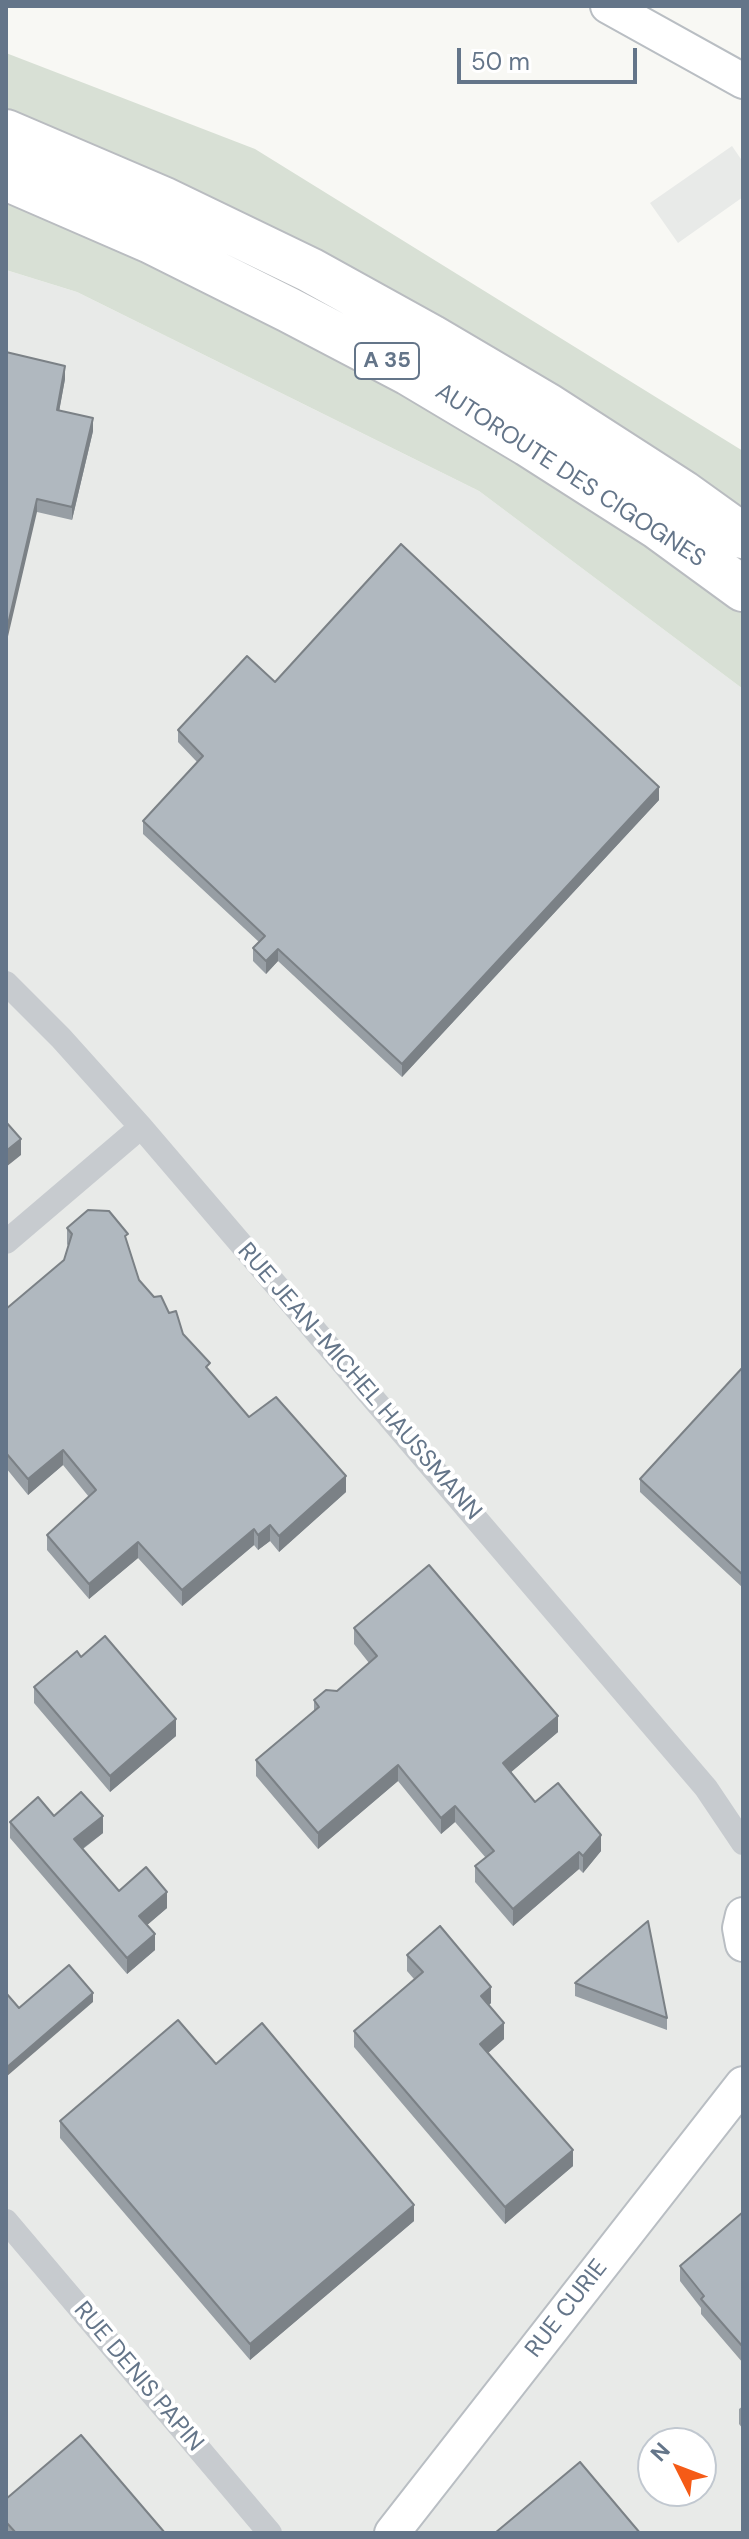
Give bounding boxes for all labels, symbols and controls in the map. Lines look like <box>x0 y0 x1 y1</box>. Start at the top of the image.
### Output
scale bar <box>461 32 641 82</box>
text: 50 m <box>471 46 530 77</box>
road number: A 35 <box>355 343 419 379</box>
street label: AUTOROUTE DES CIGOGNES <box>430 378 710 574</box>
street label: RUE JEAN-MICHEL HAUSSMANN <box>231 1238 487 1526</box>
street label: RUE CURIE <box>520 2254 614 2364</box>
street label: RUE DENIS PAPIN <box>67 2296 209 2458</box>
north arrow <box>637 2427 717 2507</box>
text: N <box>644 2436 676 2468</box>

